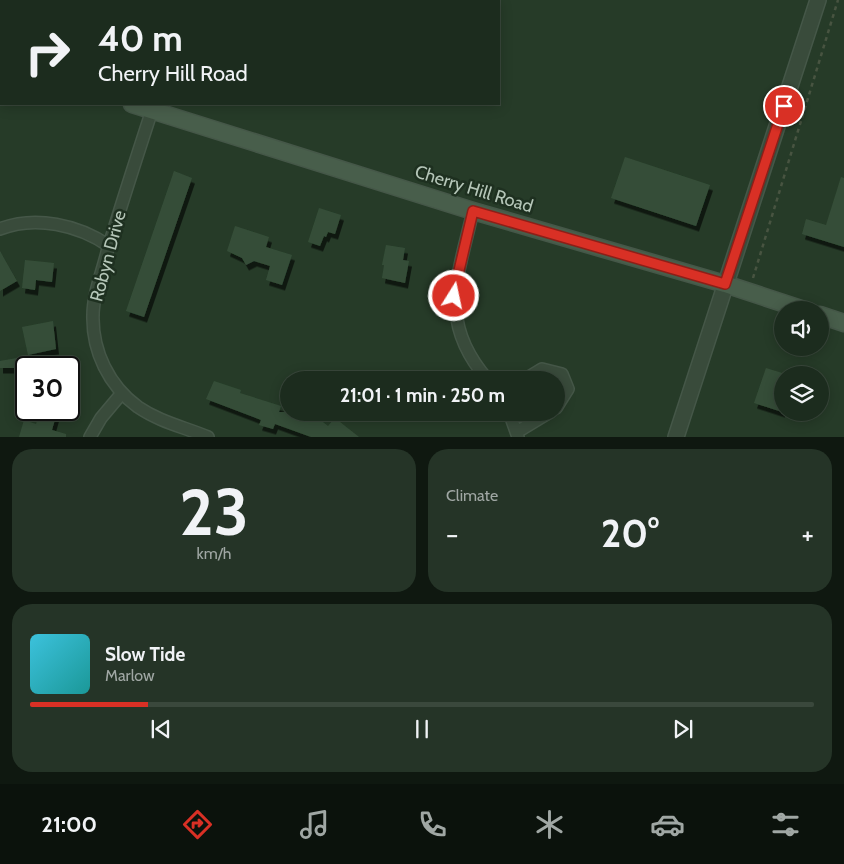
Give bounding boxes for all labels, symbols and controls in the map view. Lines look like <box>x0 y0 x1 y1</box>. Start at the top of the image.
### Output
text: 40 m <box>98 17 183 60</box>
icon: right <box>15 20 80 85</box>
text: Cherry Hill Road <box>98 60 248 87</box>
pin <box>763 85 805 127</box>
icon: arrive <box>770 92 798 120</box>
street label: Cherry Hill Road <box>412 161 536 217</box>
street label: Robyn Drive <box>85 208 131 304</box>
position arrow <box>427 269 479 321</box>
map controls <box>774 301 829 421</box>
button: sound <box>774 301 829 356</box>
speed limit sign: 30 <box>15 356 80 421</box>
button: layers <box>774 366 829 421</box>
text: 21:01 · 1 min · 250 m <box>340 384 505 407</box>
text: 23 <box>179 472 249 551</box>
text: Climate <box>446 486 498 505</box>
text: 20° <box>601 510 659 557</box>
text: − <box>446 517 458 551</box>
text: + <box>802 517 814 551</box>
text: km/h <box>196 544 232 563</box>
text: Slow Tide <box>105 643 185 666</box>
text: Marlow <box>105 666 155 685</box>
icon: previous <box>147 715 175 743</box>
icon: pause <box>408 715 436 743</box>
icon: next <box>669 715 697 743</box>
icon: directions <box>180 807 215 842</box>
icon: music <box>297 807 332 842</box>
icon: phone <box>415 807 450 842</box>
icon: climate <box>532 807 567 842</box>
icon: car <box>650 807 685 842</box>
icon: filters <box>768 807 803 842</box>
text: 21:00 <box>41 811 97 838</box>

